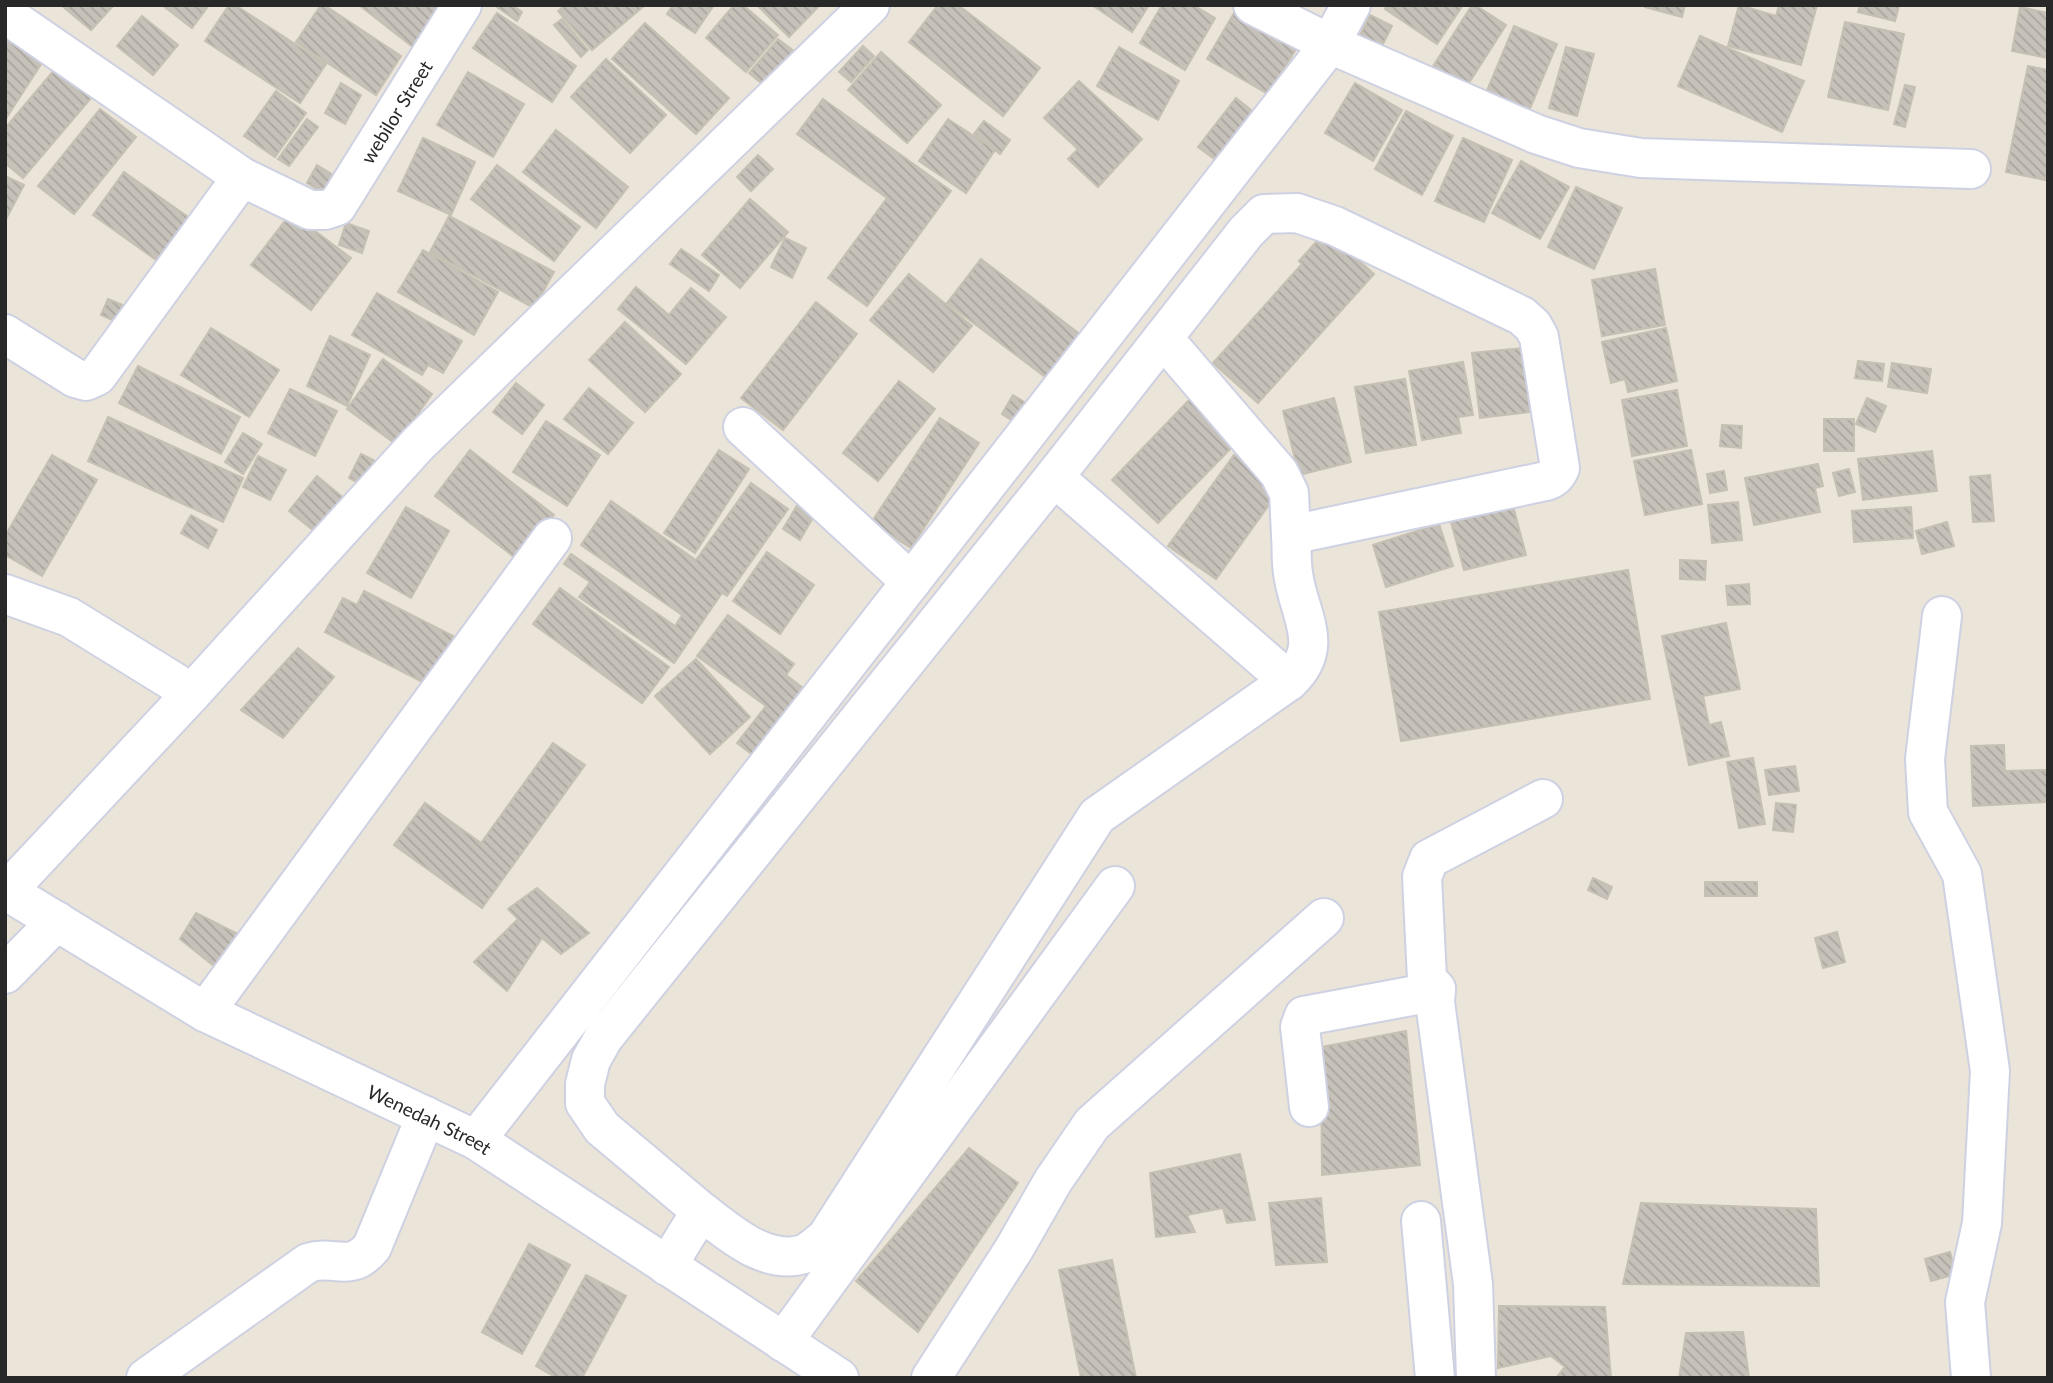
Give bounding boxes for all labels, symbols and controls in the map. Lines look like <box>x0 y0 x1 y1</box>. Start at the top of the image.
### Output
street label: webilor Street <box>355 56 436 167</box>
street label: Wenedah Street <box>364 1079 496 1159</box>

